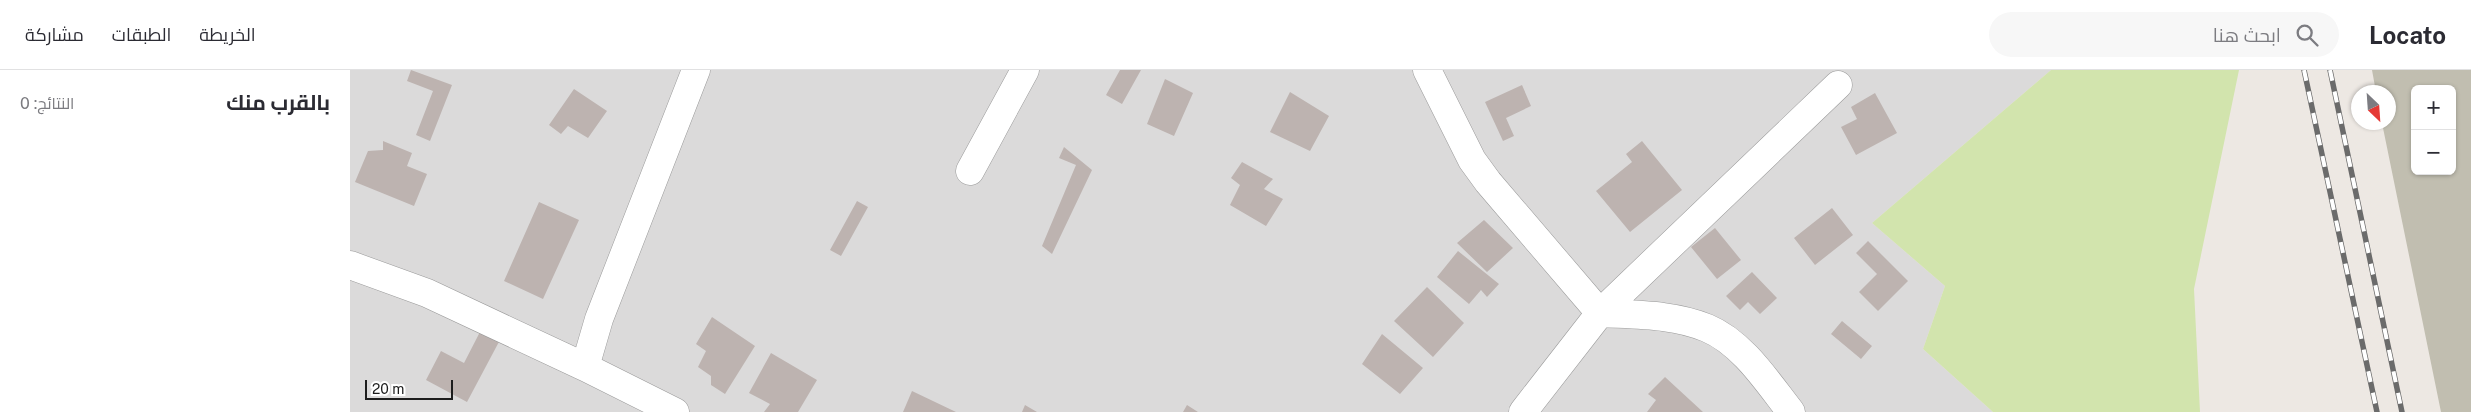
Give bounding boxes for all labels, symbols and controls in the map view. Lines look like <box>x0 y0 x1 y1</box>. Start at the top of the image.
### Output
search box <box>1989 12 2339 57</box>
icon: search <box>2293 21 2321 49</box>
text: Locato <box>2369 21 2446 49</box>
text: مشاركة <box>25 24 84 45</box>
text: الطبقات <box>112 24 171 45</box>
text: الخريطة <box>199 24 256 45</box>
text: ابحث هنا <box>2213 24 2281 46</box>
north arrow <box>2351 85 2396 130</box>
map controls <box>2411 85 2456 175</box>
button: + <box>2411 85 2456 130</box>
text: بالقرب منك <box>226 90 330 115</box>
text: النتائج: 0 <box>20 94 74 113</box>
button: − <box>2411 130 2456 175</box>
scale bar <box>365 377 452 400</box>
text: 20 m <box>372 381 404 397</box>

